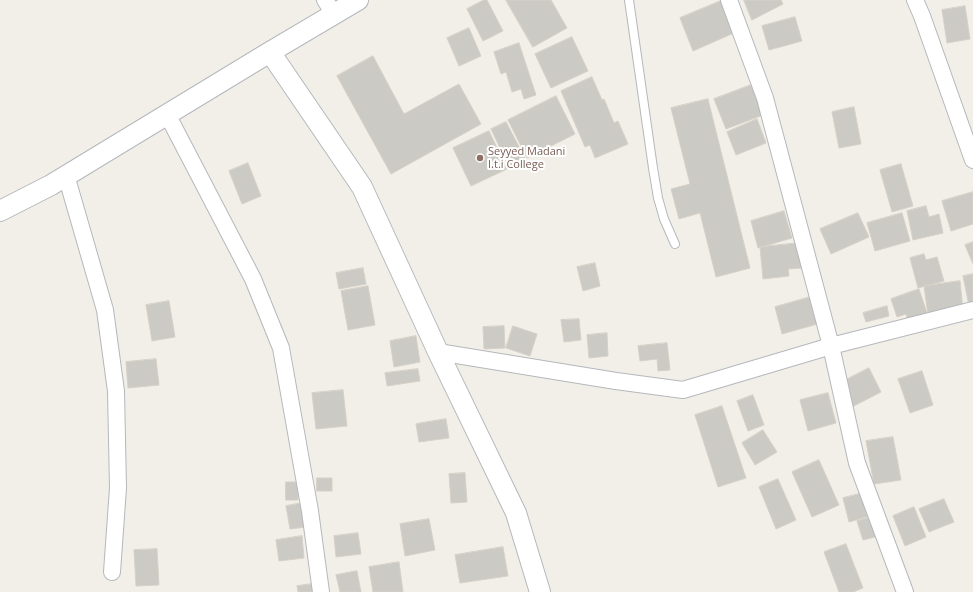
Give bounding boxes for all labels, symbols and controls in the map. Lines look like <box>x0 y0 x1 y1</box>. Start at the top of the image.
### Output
place label: Seyyed Madani I.t.i College <box>488 145 565 171</box>
marker: Seyyed Madani I.t.i College <box>475 153 485 163</box>

